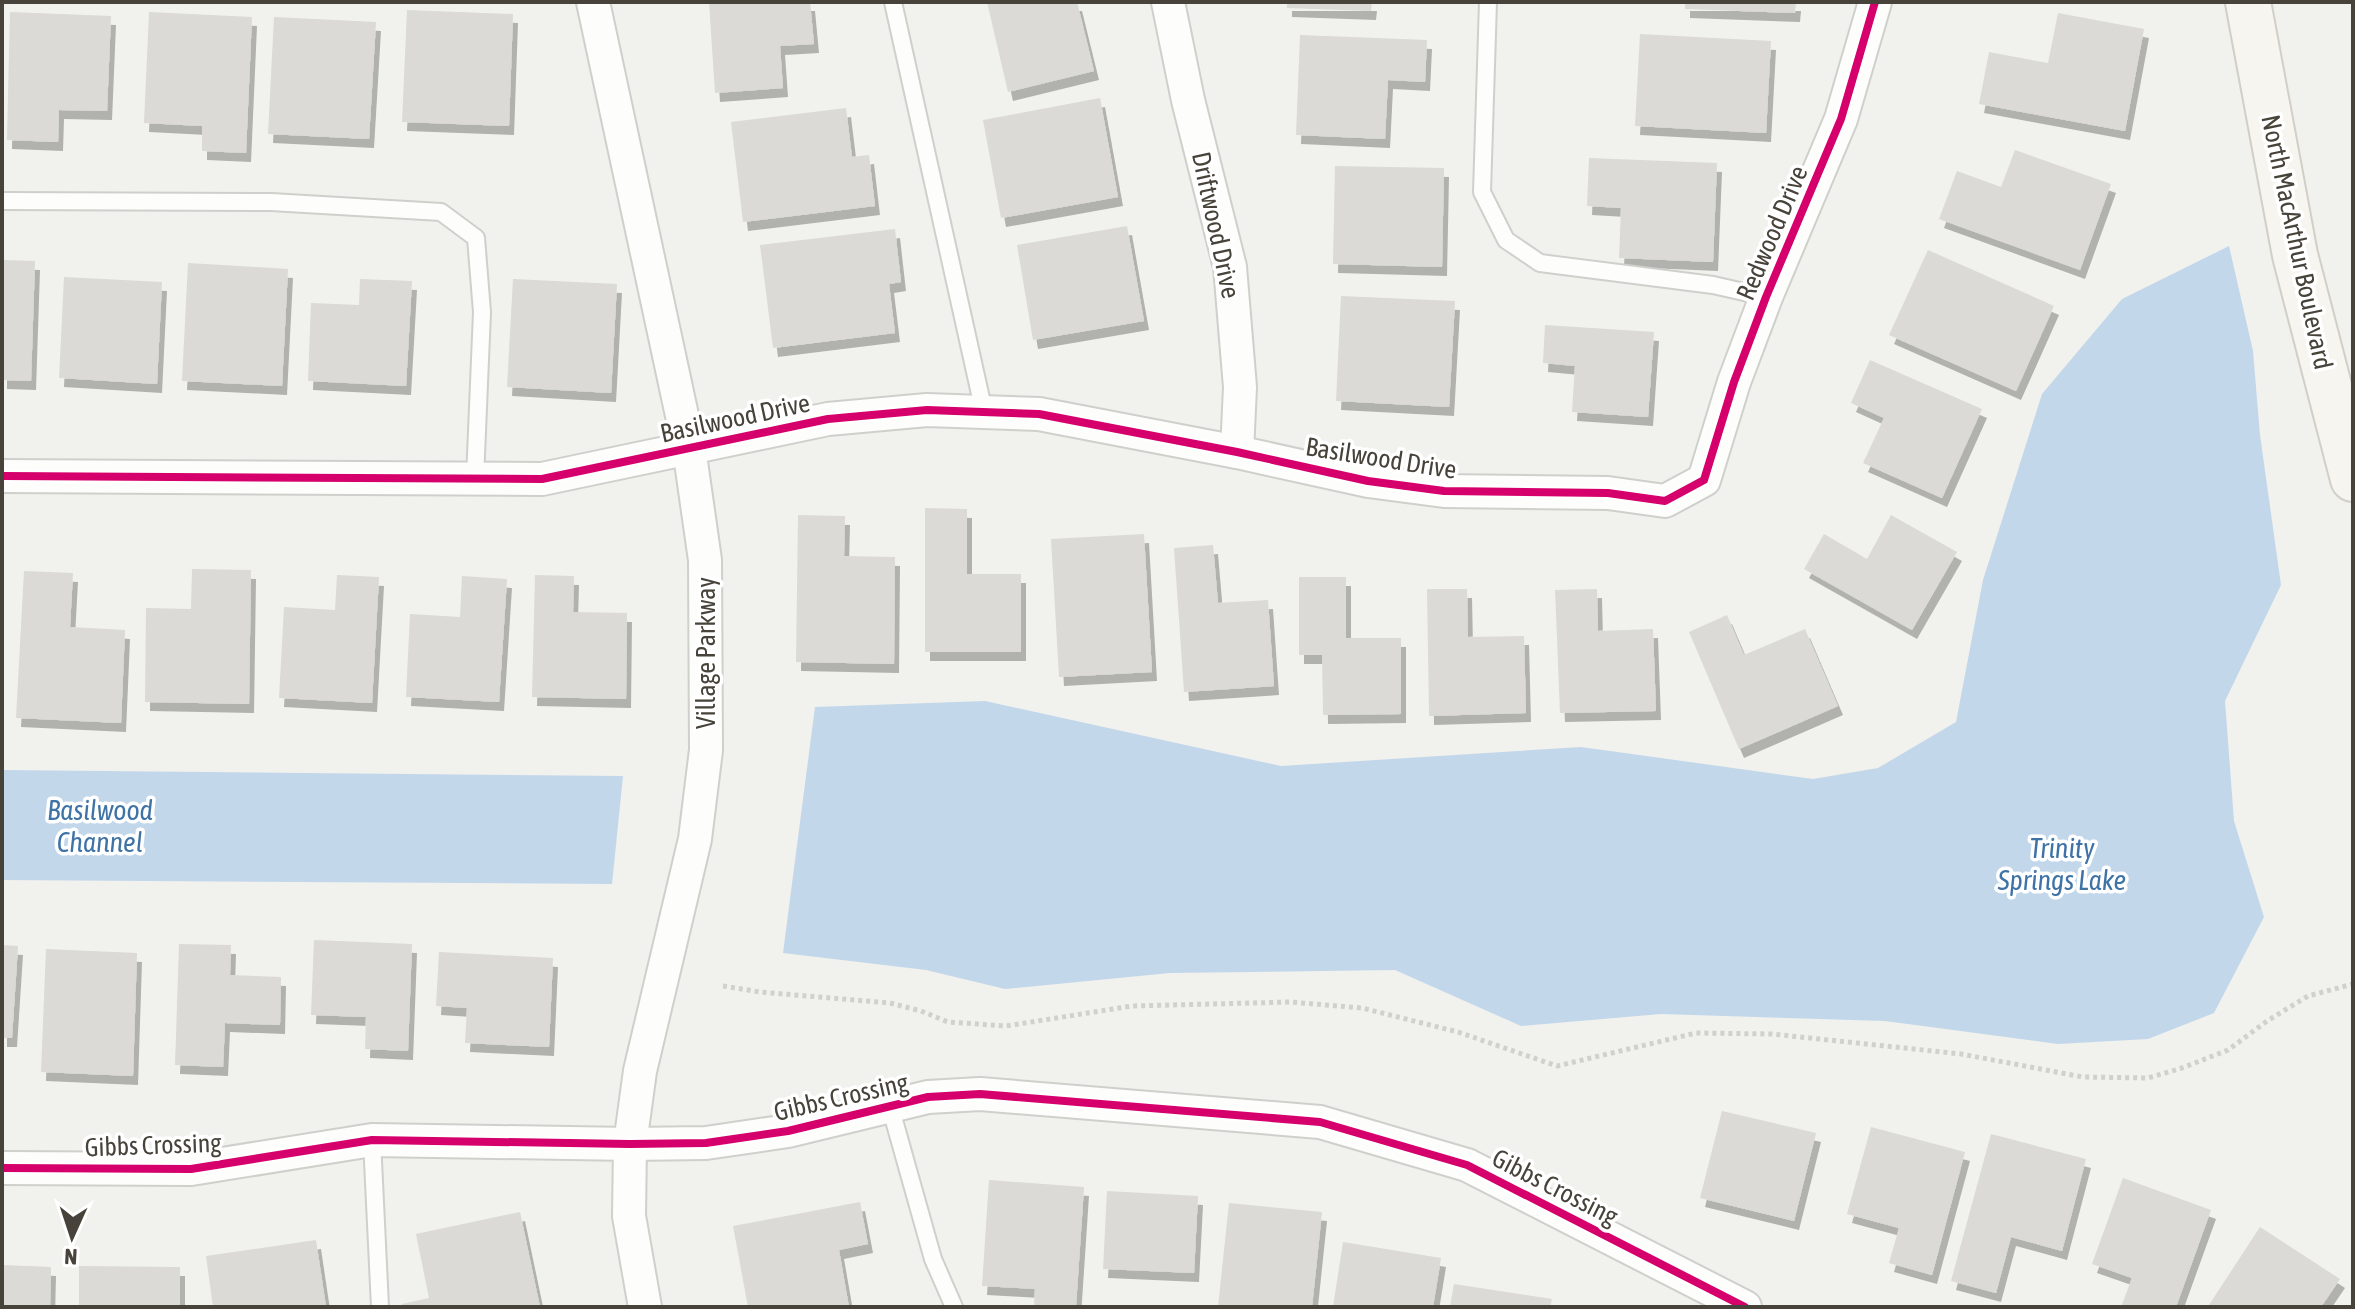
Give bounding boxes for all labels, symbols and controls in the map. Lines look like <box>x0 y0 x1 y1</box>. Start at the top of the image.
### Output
street label: North MacArthur Boulevard <box>2255 112 2339 372</box>
street label: Driftwood Drive <box>1186 149 1246 301</box>
street label: Redwood Drive <box>1730 161 1814 305</box>
street label: Basilwood Drive <box>657 387 813 449</box>
street label: Basilwood Drive <box>1303 431 1459 485</box>
street label: Village Parkway <box>691 577 721 729</box>
water label: Basilwood Channel <box>47 794 153 858</box>
water label: Trinity Springs Lake <box>1997 832 2126 896</box>
street label: Gibbs Crossing <box>771 1067 912 1127</box>
street label: Gibbs Crossing <box>84 1128 223 1162</box>
street label: Gibbs Crossing <box>1487 1143 1624 1232</box>
north arrow <box>32 1197 112 1277</box>
text: N <box>64 1244 78 1270</box>

